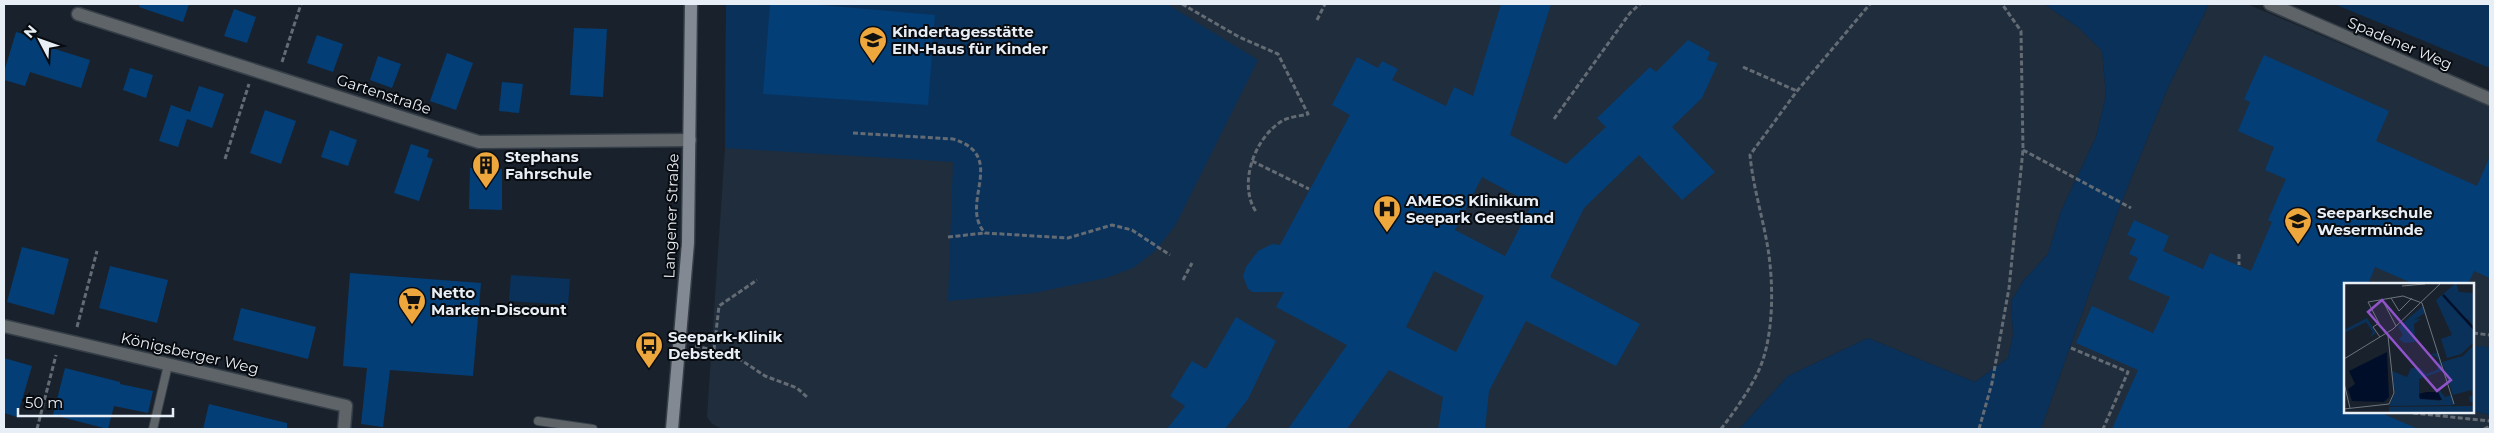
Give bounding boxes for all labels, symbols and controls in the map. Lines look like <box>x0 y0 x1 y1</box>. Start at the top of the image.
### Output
street label: Spadener Weg <box>2345 12 2455 74</box>
north arrow <box>15 15 65 65</box>
text: N <box>20 21 41 42</box>
place label: Kindertagesstätte EIN-Haus für Kinder <box>892 22 1048 58</box>
school or university icon: Kindertagesstätte EIN-Haus für Kinder <box>858 25 888 64</box>
street label: Gartenstraße <box>334 70 434 118</box>
place label: Stephans Fahrschule <box>505 147 592 183</box>
building icon: Stephans Fahrschule <box>471 150 501 189</box>
street label: Langener Straße <box>659 153 683 279</box>
place label: AMEOS Klinikum Seepark Geestland <box>1405 191 1554 227</box>
hospital icon: AMEOS Klinikum Seepark Geestland <box>1372 194 1402 233</box>
place label: Seeparkschule Wesermünde <box>2317 203 2432 239</box>
school or university icon: Seeparkschule Wesermünde <box>2283 206 2313 245</box>
place label: Netto Marken-Discount <box>431 283 567 319</box>
inset map <box>2344 283 2474 413</box>
supermarket icon: Netto Marken-Discount <box>397 286 427 325</box>
place label: Seepark-Klinik Debstedt <box>668 327 783 363</box>
street label: Königsberger Weg <box>119 328 261 378</box>
bus stop icon: Seepark-Klinik Debstedt <box>634 330 664 369</box>
scale bar <box>18 386 172 418</box>
text: 50 m <box>25 393 63 412</box>

